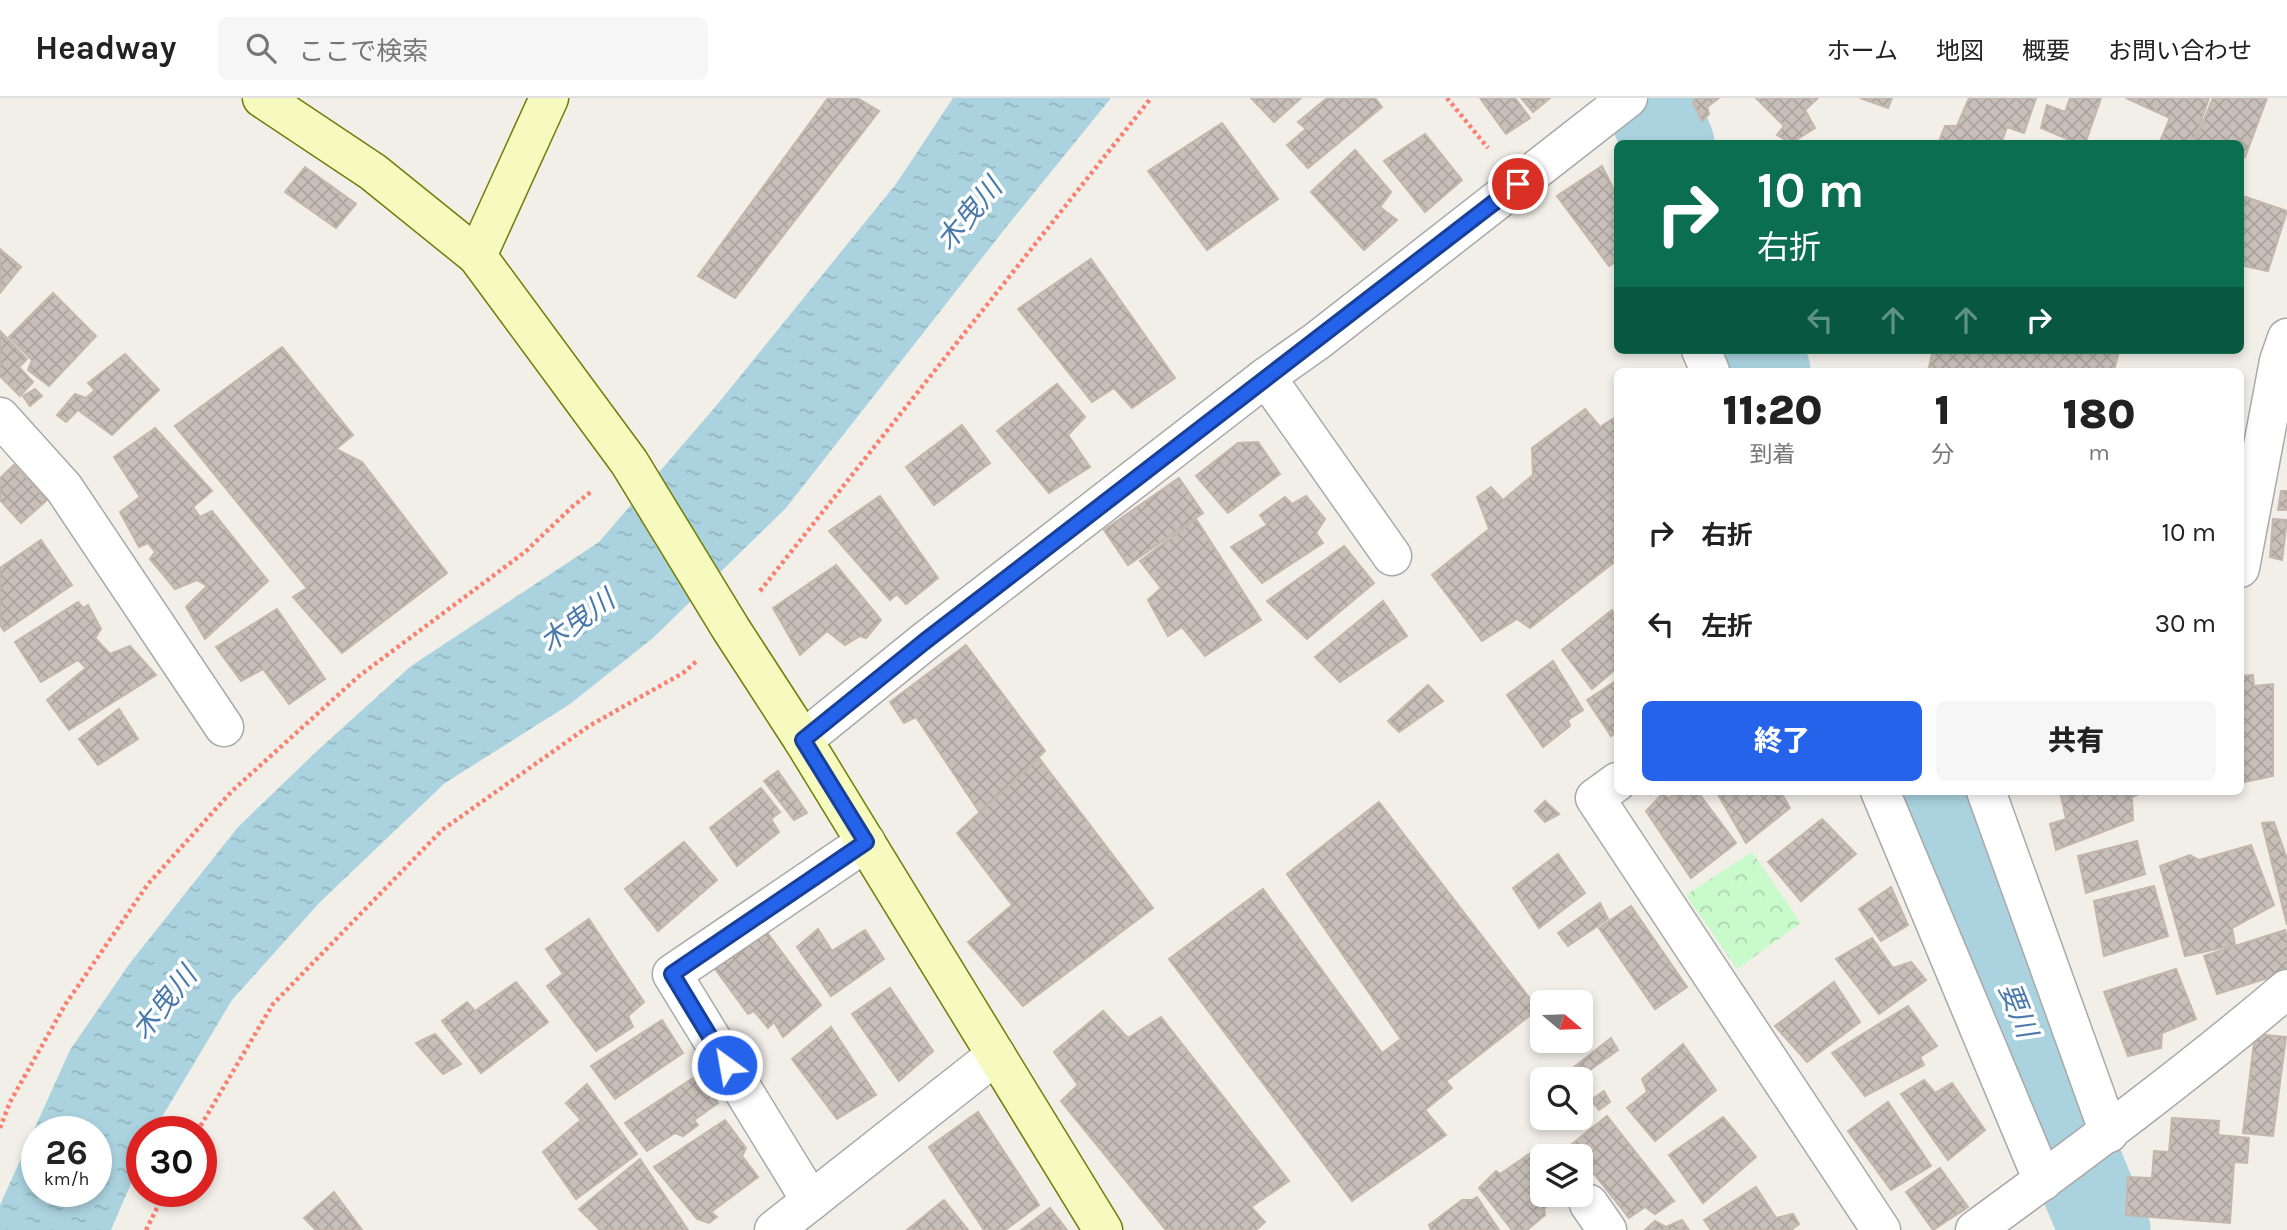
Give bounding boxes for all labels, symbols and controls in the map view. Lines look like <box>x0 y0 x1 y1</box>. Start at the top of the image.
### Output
search box <box>218 17 708 80</box>
text: Headway <box>35 29 176 67</box>
icon: search <box>242 29 280 67</box>
text: ここで検索 <box>298 36 428 67</box>
text: ホーム <box>1827 37 1898 65</box>
text: 地図 <box>1936 37 1984 65</box>
text: 概要 <box>2022 37 2070 65</box>
text: お問い合わせ <box>2108 37 2252 65</box>
pin <box>1488 154 1548 214</box>
text: 10 m <box>1757 162 1864 219</box>
icon: arrive <box>1499 165 1537 203</box>
icon: right <box>1642 168 1733 259</box>
water label: 木曳川 <box>929 169 1011 257</box>
text: 右折 <box>1757 229 1821 266</box>
icon: left <box>1801 301 1839 339</box>
icon: ahead <box>1874 301 1912 339</box>
icon: ahead <box>1947 301 1985 339</box>
icon: right <box>2020 301 2058 339</box>
text: 11:20 <box>1722 385 1823 435</box>
text: 1 <box>1935 385 1951 435</box>
text: 180 <box>2063 389 2136 439</box>
text: m <box>2088 439 2110 466</box>
text: 到着 <box>1750 441 1796 468</box>
text: 分 <box>1931 441 1954 468</box>
icon: right <box>1642 514 1680 552</box>
text: 10 m <box>2161 517 2216 548</box>
text: 右折 <box>1701 520 1753 551</box>
water label: 木曳川 <box>533 581 623 659</box>
icon: left <box>1642 605 1680 643</box>
text: 30 m <box>2155 608 2216 639</box>
text: 左折 <box>1701 611 1753 642</box>
button: 終了 <box>1642 701 1922 781</box>
button: 共有 <box>1936 701 2216 781</box>
water label: 木曳川 <box>125 958 205 1046</box>
water label: 要川 <box>1992 978 2045 1045</box>
north arrow <box>1530 990 1592 1054</box>
map controls <box>1530 990 1593 1207</box>
position arrow <box>690 1028 764 1102</box>
button: search <box>1530 1067 1593 1130</box>
speed limit sign: 30 <box>126 1116 217 1207</box>
text: 26 <box>45 1132 88 1173</box>
button: layers <box>1530 1144 1593 1207</box>
text: km/h <box>44 1168 89 1190</box>

